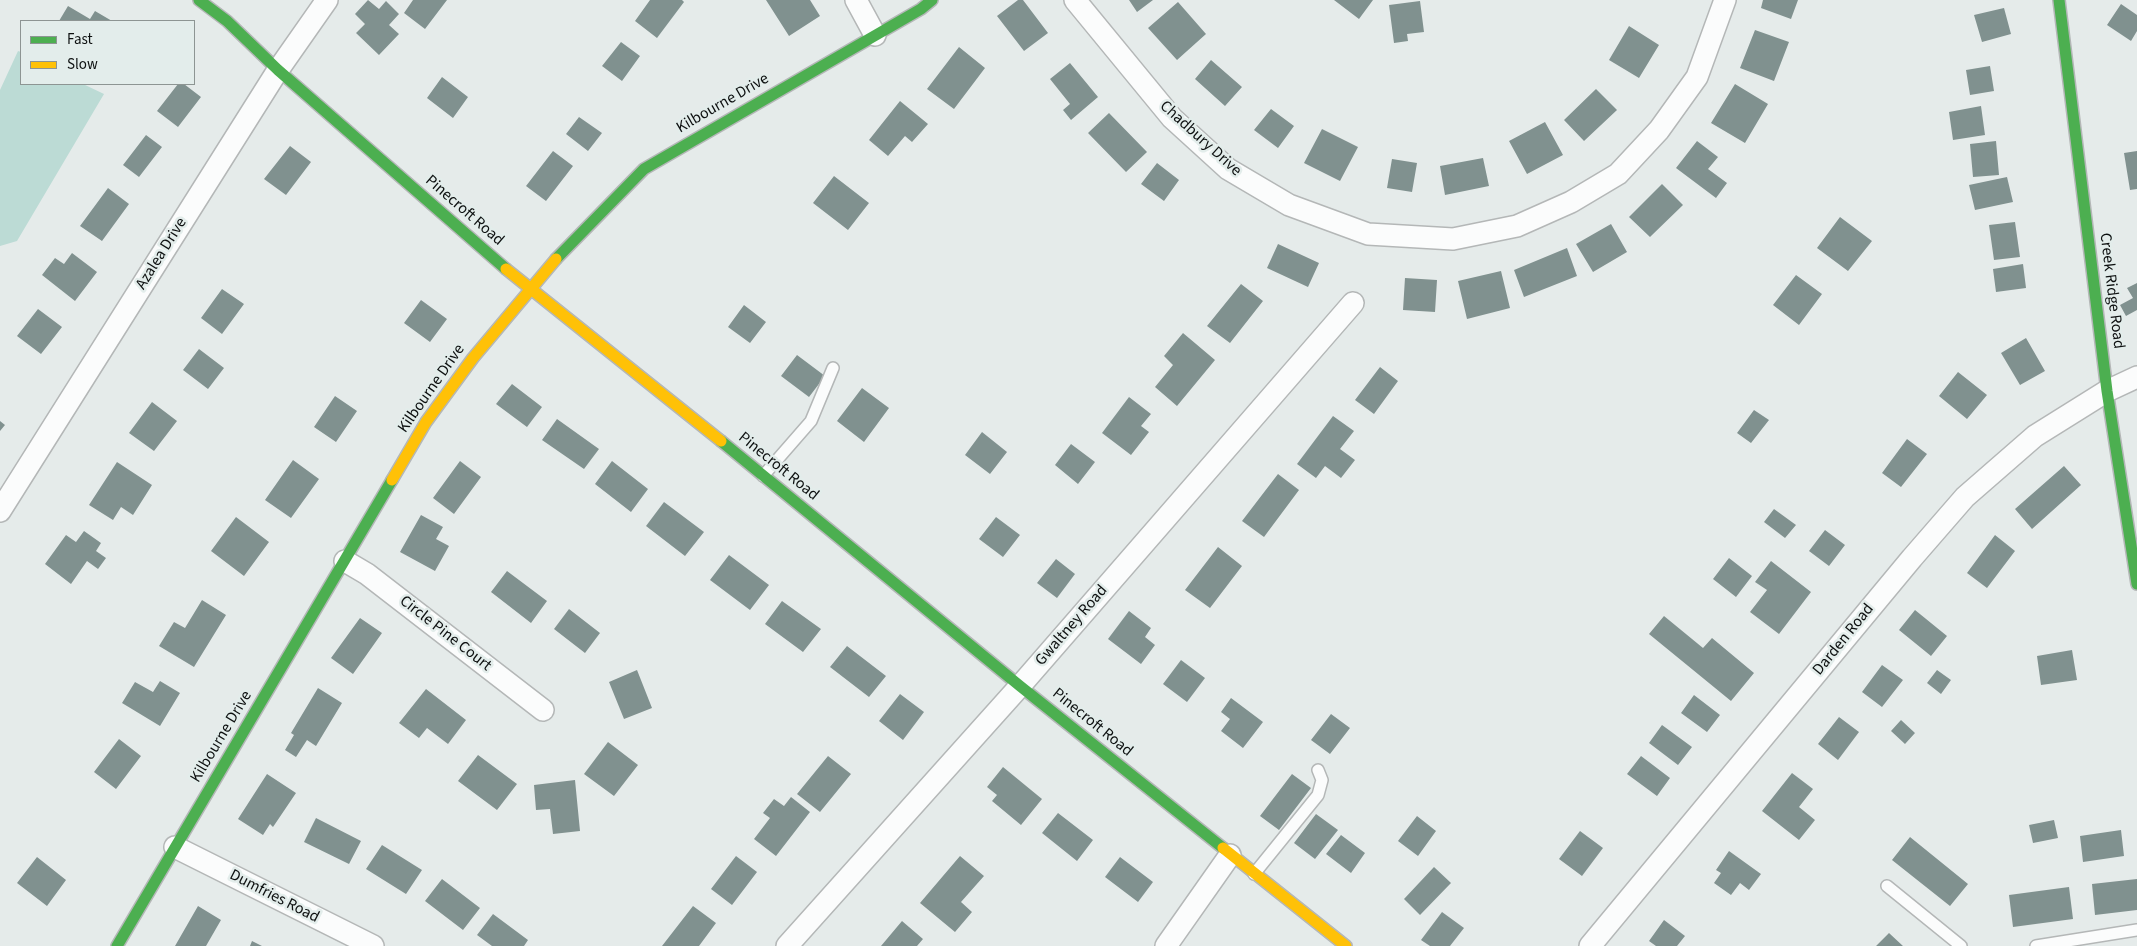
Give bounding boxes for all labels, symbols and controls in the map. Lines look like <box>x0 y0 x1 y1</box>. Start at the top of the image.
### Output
legend <box>20 20 195 85</box>
text: Fast <box>67 29 93 50</box>
text: Slow <box>67 54 98 75</box>
street label: Kilbourne Drive <box>673 70 773 138</box>
street label: Chadbury Drive <box>1155 97 1245 181</box>
street label: Pinecroft Road <box>421 172 507 250</box>
street label: Azalea Drive <box>132 215 192 293</box>
street label: Creek Ridge Road <box>2094 232 2128 350</box>
street label: Kilbourne Drive <box>394 341 470 437</box>
street label: Pinecroft Road <box>734 429 822 505</box>
street label: Gwaltney Road <box>1032 582 1112 670</box>
street label: Circle Pine Court <box>395 592 495 676</box>
street label: Darden Road <box>1809 600 1879 680</box>
street label: Pinecroft Road <box>1048 685 1136 761</box>
street label: Kilbourne Drive <box>187 688 257 786</box>
street label: Dumfries Road <box>226 866 322 928</box>

